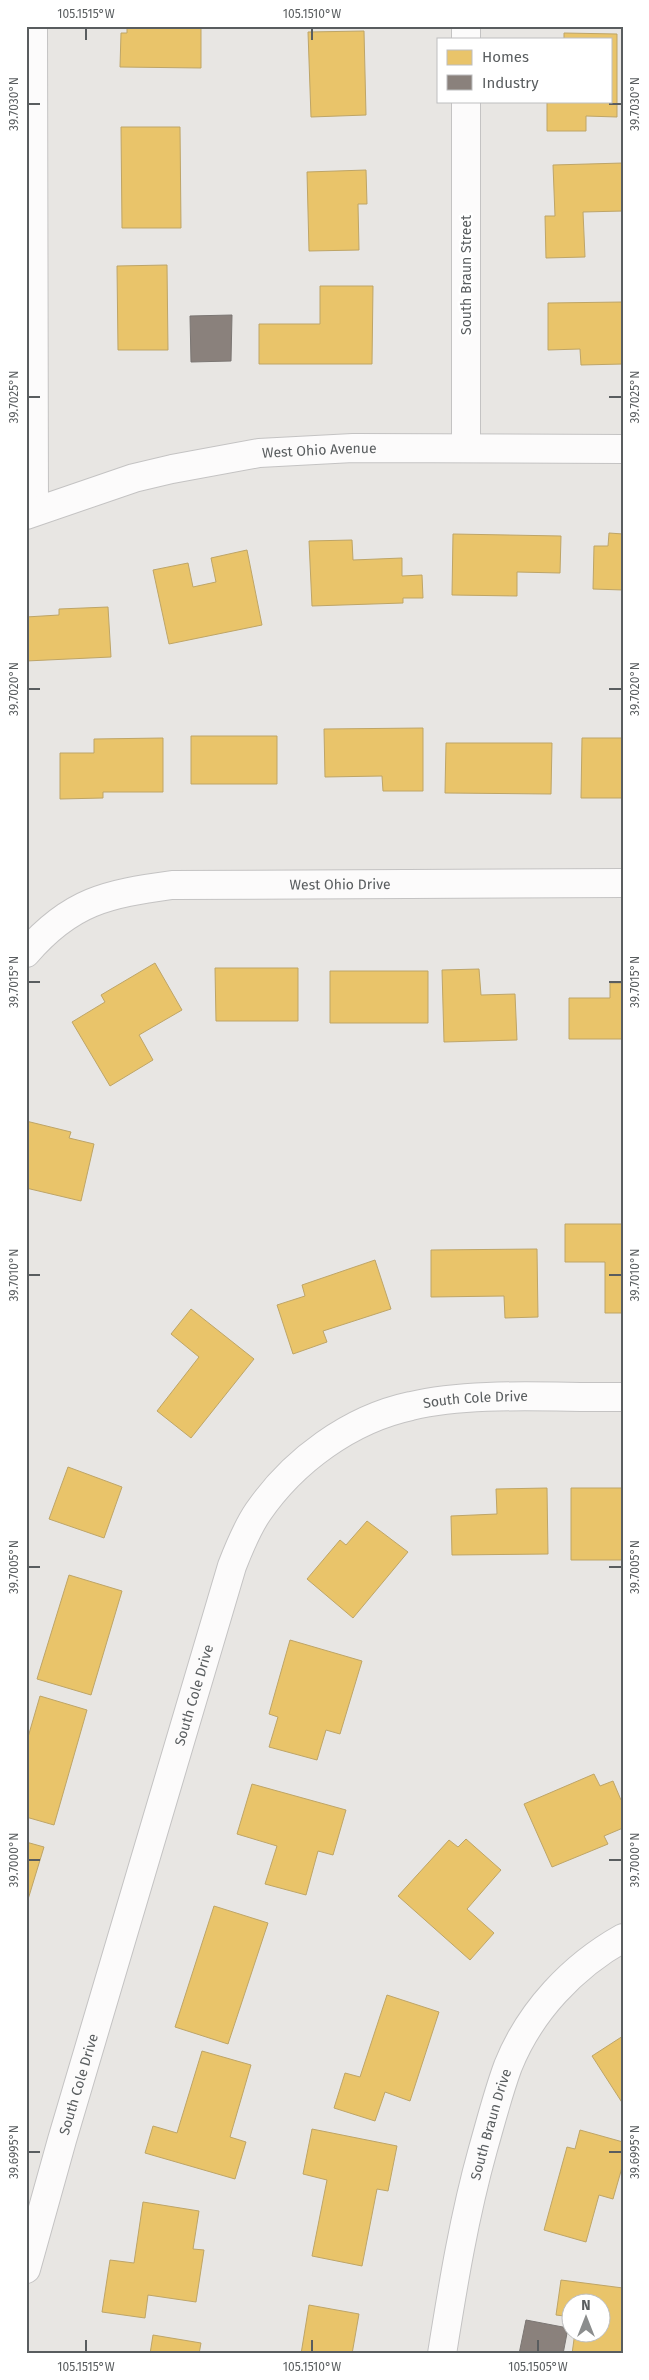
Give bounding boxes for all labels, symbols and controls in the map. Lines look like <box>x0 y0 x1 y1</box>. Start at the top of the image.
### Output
text: 105.1515°W <box>57 7 115 21</box>
text: 105.1510°W <box>283 7 341 21</box>
legend <box>437 38 612 102</box>
text: Homes <box>482 48 529 66</box>
text: Industry <box>482 74 539 92</box>
text: 39.7030°N <box>7 77 21 131</box>
text: 39.7030°N <box>628 77 642 131</box>
street label: South Braun Street <box>458 214 475 335</box>
text: 39.7025°N <box>7 370 21 424</box>
text: 39.7025°N <box>628 370 642 424</box>
street label: West Ohio Avenue <box>262 440 377 462</box>
text: 39.7020°N <box>7 662 21 716</box>
text: 39.7020°N <box>628 662 642 716</box>
street label: West Ohio Drive <box>290 876 391 893</box>
text: 39.7015°N <box>7 956 21 1008</box>
text: 39.7015°N <box>628 956 642 1008</box>
text: 39.7010°N <box>7 1249 21 1301</box>
text: 39.7010°N <box>628 1249 642 1301</box>
street label: South Cole Drive <box>422 1388 528 1412</box>
text: 39.7005°N <box>7 1540 21 1594</box>
text: 39.7005°N <box>628 1540 642 1594</box>
street label: South Cole Drive <box>171 1642 217 1748</box>
text: 39.7000°N <box>7 1833 21 1887</box>
text: 39.7000°N <box>628 1833 642 1887</box>
street label: South Cole Drive <box>56 2032 102 2137</box>
street label: South Braun Drive <box>467 2067 515 2182</box>
text: 39.6995°N <box>7 2125 21 2179</box>
text: 39.6995°N <box>628 2125 642 2179</box>
north arrow <box>562 2292 612 2342</box>
text: N <box>581 2297 591 2314</box>
text: 105.1515°W <box>57 2360 115 2374</box>
text: 105.1510°W <box>283 2360 341 2374</box>
text: 105.1505°W <box>508 2360 568 2374</box>

